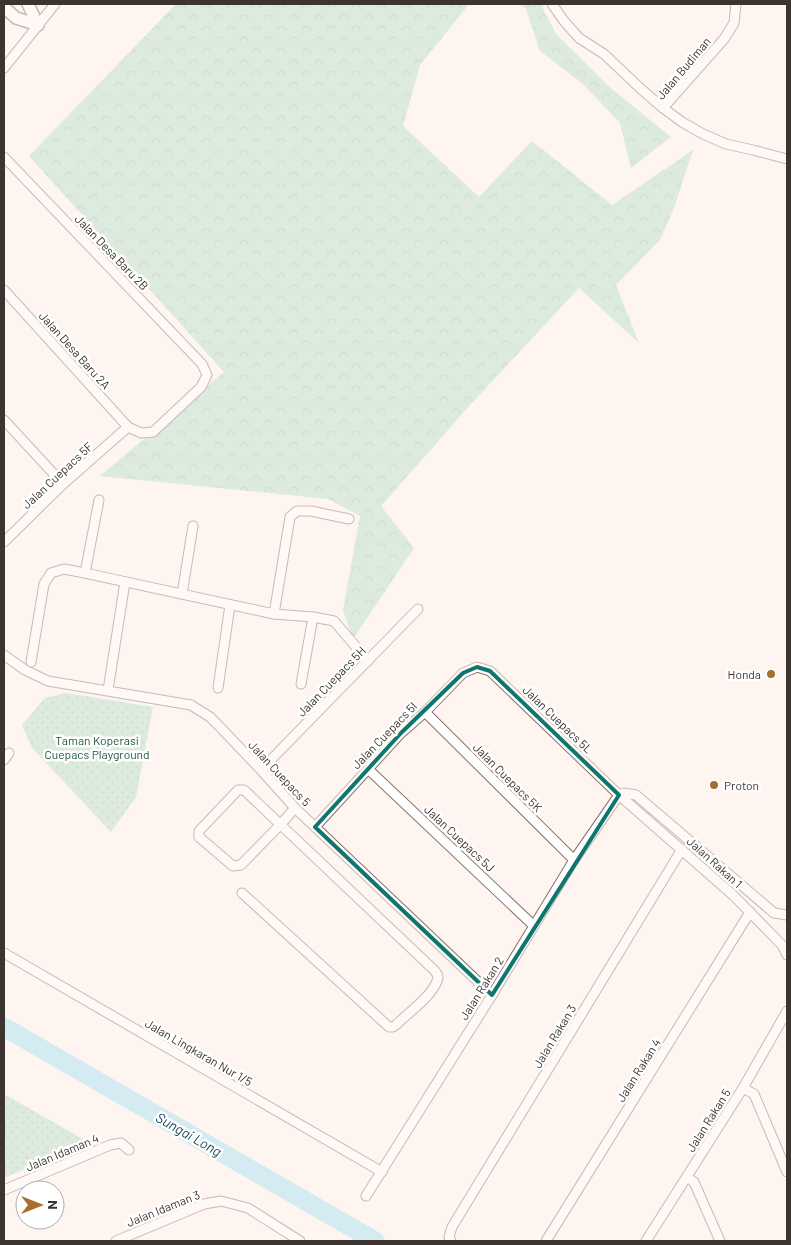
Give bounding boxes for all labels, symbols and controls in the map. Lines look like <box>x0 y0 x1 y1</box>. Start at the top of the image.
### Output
street label: Jalan Budiman <box>653 34 713 102</box>
street label: Jalan Desa Baru 2B <box>72 211 152 293</box>
street label: Jalan Desa Baru 2A <box>37 308 113 392</box>
street label: Jalan Cuepacs 5F <box>19 439 95 511</box>
street label: Jalan Cuepacs 5H <box>294 643 368 719</box>
place label: Honda <box>728 667 761 681</box>
marker: Honda <box>765 668 777 680</box>
street label: Jalan Cuepacs 5L <box>520 682 596 756</box>
street label: Jalan Cuepacs 5I <box>349 699 419 771</box>
park label: Taman Koperasi Cuepacs Playground <box>44 733 150 761</box>
street label: Jalan Cuepacs 5 <box>246 737 314 809</box>
street label: Jalan Cuepacs 5K <box>471 740 546 815</box>
place label: Proton <box>724 778 759 792</box>
marker: Proton <box>708 779 720 791</box>
street label: Jalan Cuepacs 5J <box>422 802 498 874</box>
street label: Jalan Rakan 1 <box>685 834 745 890</box>
street label: Jalan Rakan 2 <box>456 954 506 1022</box>
street label: Jalan Rakan 3 <box>530 1002 578 1070</box>
street label: Jalan Lingkaran Nur 1/5 <box>143 1016 255 1088</box>
street label: Jalan Rakan 4 <box>613 1036 663 1104</box>
street label: Jalan Rakan 5 <box>683 1086 733 1154</box>
water label: Sungai Long <box>153 1108 225 1160</box>
street label: Jalan Idaman 4 <box>23 1130 101 1174</box>
north arrow <box>15 1180 65 1230</box>
street label: Jalan Idaman 3 <box>124 1187 202 1229</box>
text: N <box>45 1200 62 1210</box>

